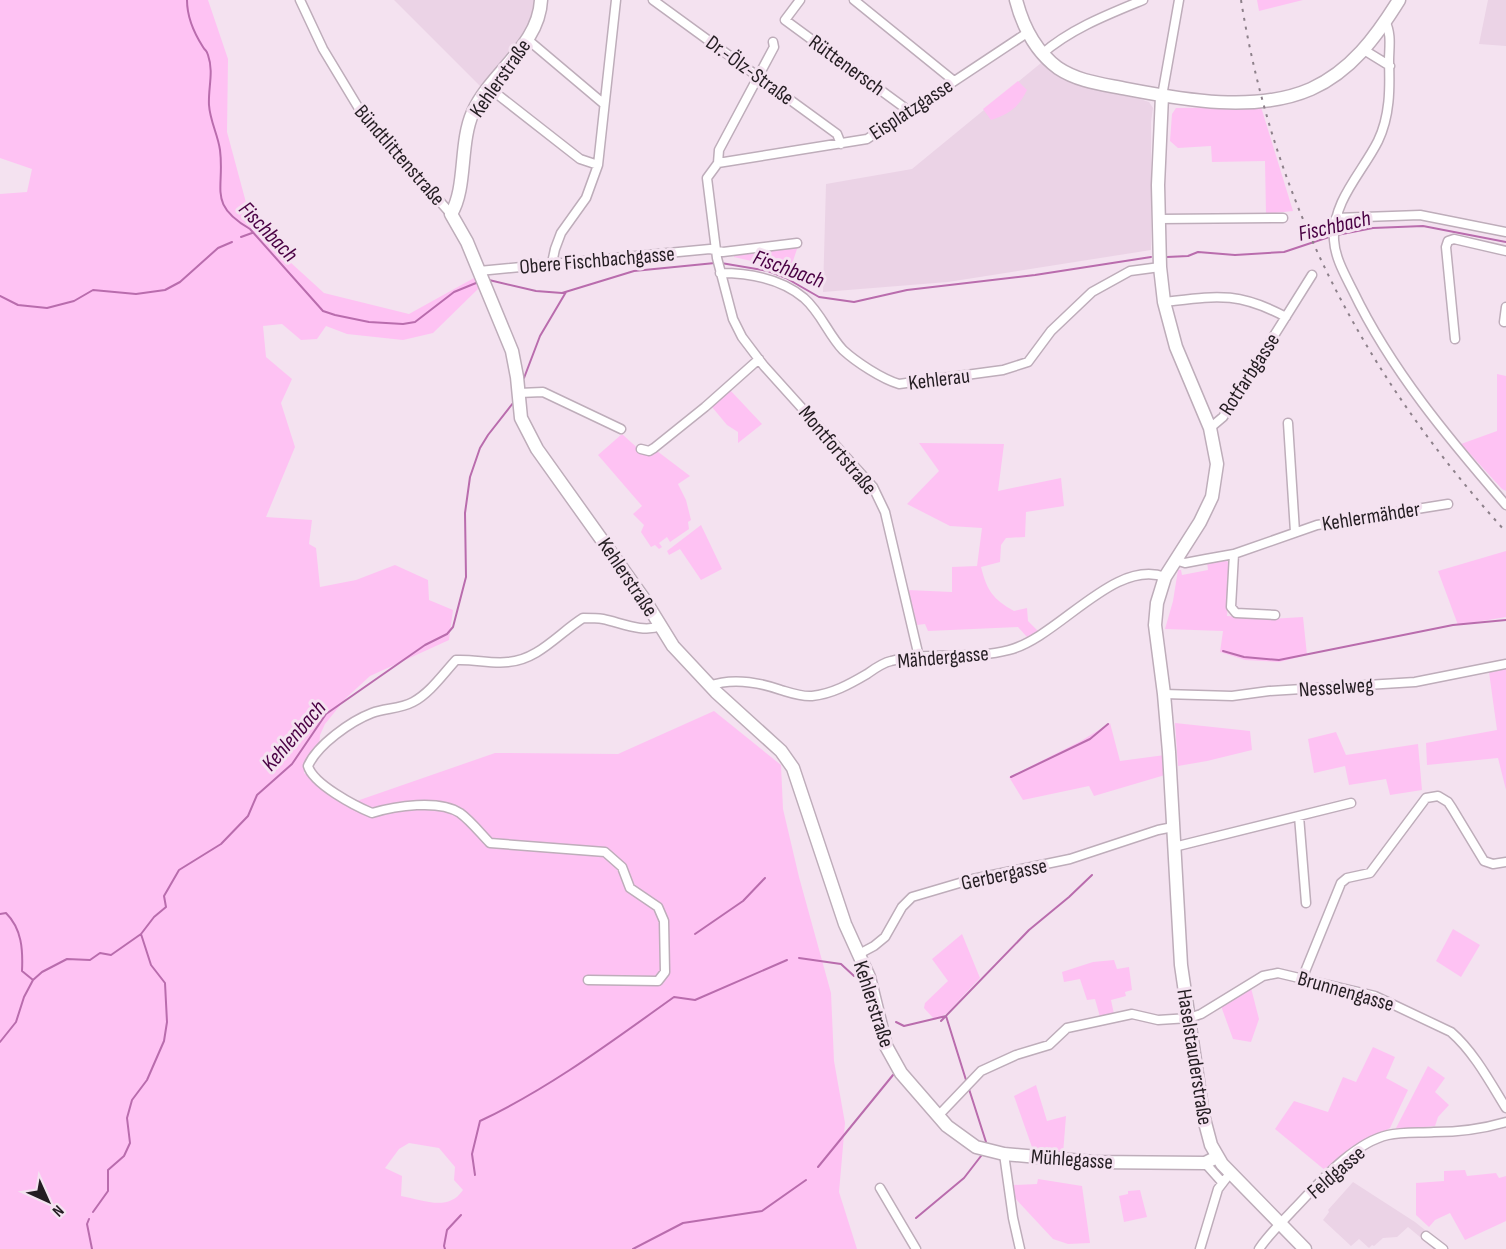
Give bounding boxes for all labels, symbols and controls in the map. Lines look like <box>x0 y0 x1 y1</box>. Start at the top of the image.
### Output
street label: Dr.-Ölz-Straße <box>701 30 799 111</box>
street label: Rüttenersch <box>804 30 889 101</box>
street label: Kehlerstraße <box>464 34 536 122</box>
street label: Eisplatzgasse <box>865 73 958 146</box>
street label: Bündtlittenstraße <box>349 100 450 211</box>
water label: Fischbach <box>233 196 303 268</box>
water label: Fischbach <box>1295 205 1373 248</box>
street label: Obere Fischbachgasse <box>518 241 676 280</box>
water label: Fischbach <box>749 244 828 295</box>
street label: Rotfarbgasse <box>1214 329 1285 420</box>
street label: Kehlerau <box>907 363 971 396</box>
street label: Montfortstraße <box>793 401 882 500</box>
street label: Kehlermähder <box>1320 496 1422 537</box>
street label: Kehlerstraße <box>592 533 663 621</box>
street label: Mähdergasse <box>896 641 990 674</box>
street label: Nesselweg <box>1298 672 1374 703</box>
water label: Kehlenbach <box>256 695 332 777</box>
street label: Gerbergasse <box>959 853 1049 896</box>
street label: Kehlerstraße <box>848 958 899 1051</box>
street label: Brunnengasse <box>1295 966 1397 1017</box>
street label: Haselstauderstraße <box>1171 987 1218 1127</box>
street label: Feldgasse <box>1302 1141 1370 1204</box>
street label: Mühlegasse <box>1030 1144 1114 1175</box>
north arrow <box>18 1171 78 1231</box>
text: N <box>48 1201 67 1220</box>

